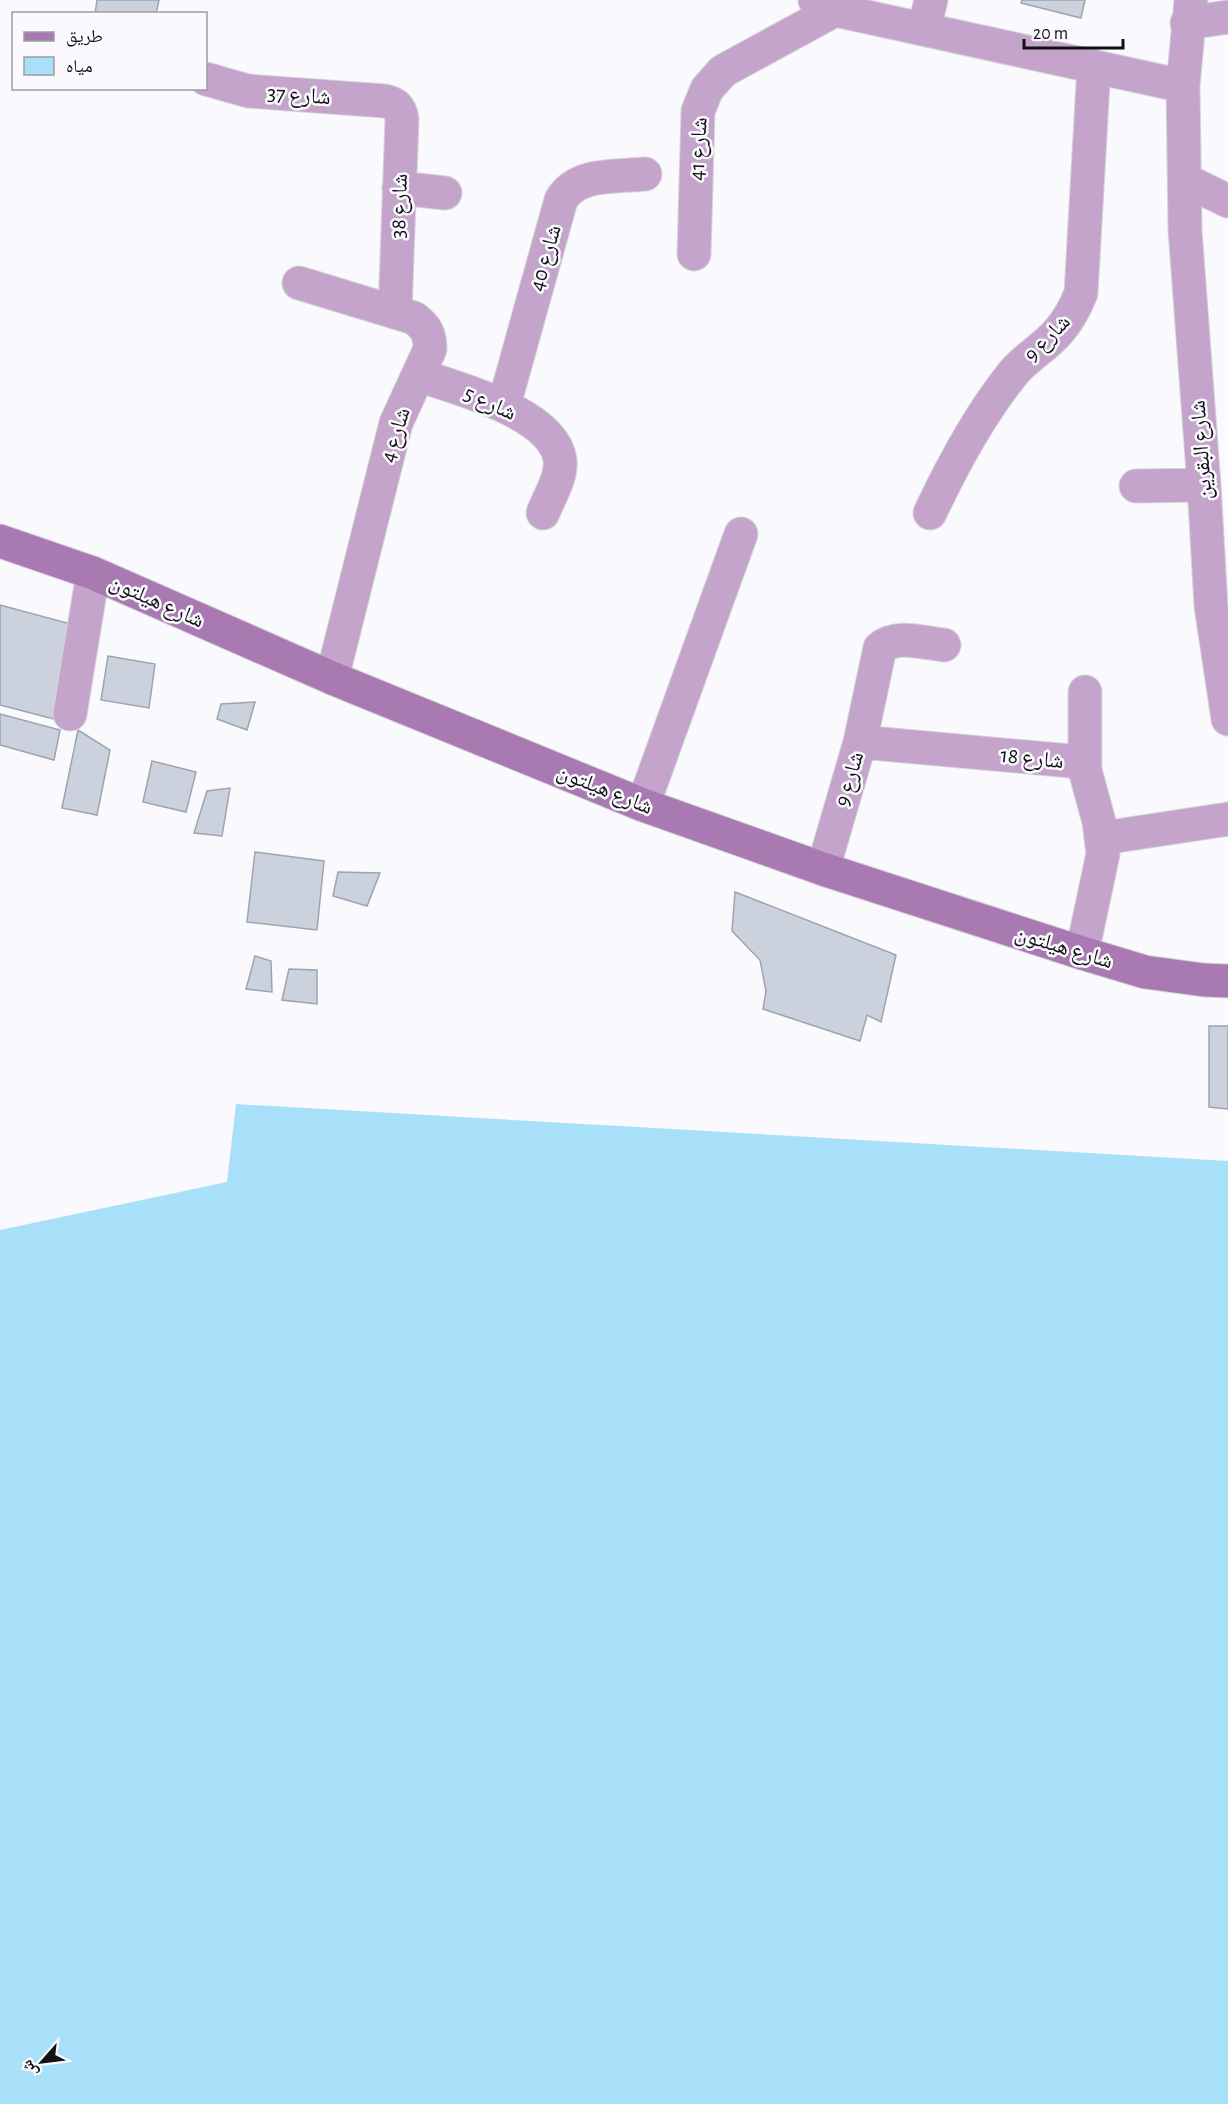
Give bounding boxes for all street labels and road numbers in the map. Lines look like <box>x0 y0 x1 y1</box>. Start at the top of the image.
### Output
street label: شارع 37 <box>266 82 332 110</box>
street label: شارع 41 <box>685 117 713 181</box>
street label: شارع 38 <box>387 173 413 239</box>
street label: شارع 40 <box>525 222 567 294</box>
street label: شارع 9 <box>1020 310 1076 367</box>
street label: شارع 5 <box>460 382 519 426</box>
street label: شارع البقرين <box>1187 399 1217 500</box>
street label: شارع 4 <box>376 405 416 466</box>
street label: شارع هيلتون <box>106 570 208 633</box>
street label: شارع 18 <box>999 744 1065 774</box>
street label: شارع 9 <box>831 749 869 809</box>
street label: شارع هيلتون <box>553 760 656 820</box>
street label: شارع هيلتون <box>1012 922 1116 974</box>

